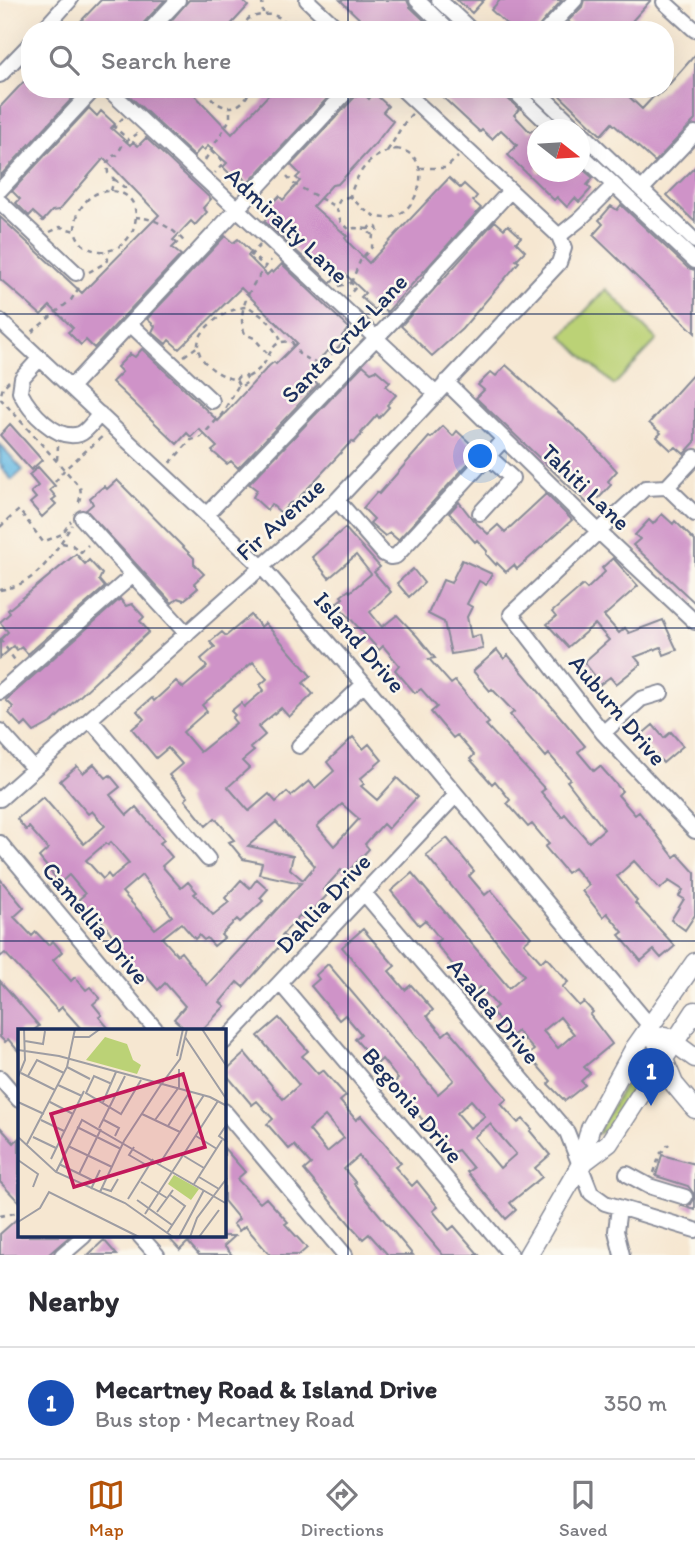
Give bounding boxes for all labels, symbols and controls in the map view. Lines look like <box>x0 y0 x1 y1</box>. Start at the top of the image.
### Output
search box <box>21 21 674 98</box>
icon: search <box>45 41 83 79</box>
text: Search here <box>101 44 231 76</box>
north arrow <box>527 119 590 182</box>
street label: Admiralty Lane <box>220 161 354 289</box>
street label: Santa Cruz Lane <box>275 267 413 409</box>
street label: Tahiti Lane <box>535 437 637 537</box>
your location <box>463 439 497 473</box>
street label: Fir Avenue <box>230 472 330 566</box>
street label: Island Drive <box>308 585 412 699</box>
street label: Auburn Drive <box>563 649 673 771</box>
street label: Dahlia Drive <box>269 847 377 959</box>
street label: Camellia Drive <box>36 856 156 990</box>
street label: Azalea Drive <box>441 952 547 1070</box>
inset map <box>18 1029 226 1238</box>
street label: Begonia Drive <box>356 1041 470 1169</box>
pin: 1 <box>628 1048 674 1106</box>
text: Nearby <box>28 1282 119 1319</box>
text: Mecartney Road & Island Drive <box>95 1373 437 1405</box>
text: 1 <box>46 1389 56 1417</box>
text: 350 m <box>604 1389 667 1417</box>
text: Bus stop · Mecartney Road <box>95 1405 354 1433</box>
tab: Map <box>87 1476 125 1541</box>
tab: Directions <box>300 1476 384 1541</box>
tab: Saved <box>559 1476 607 1541</box>

